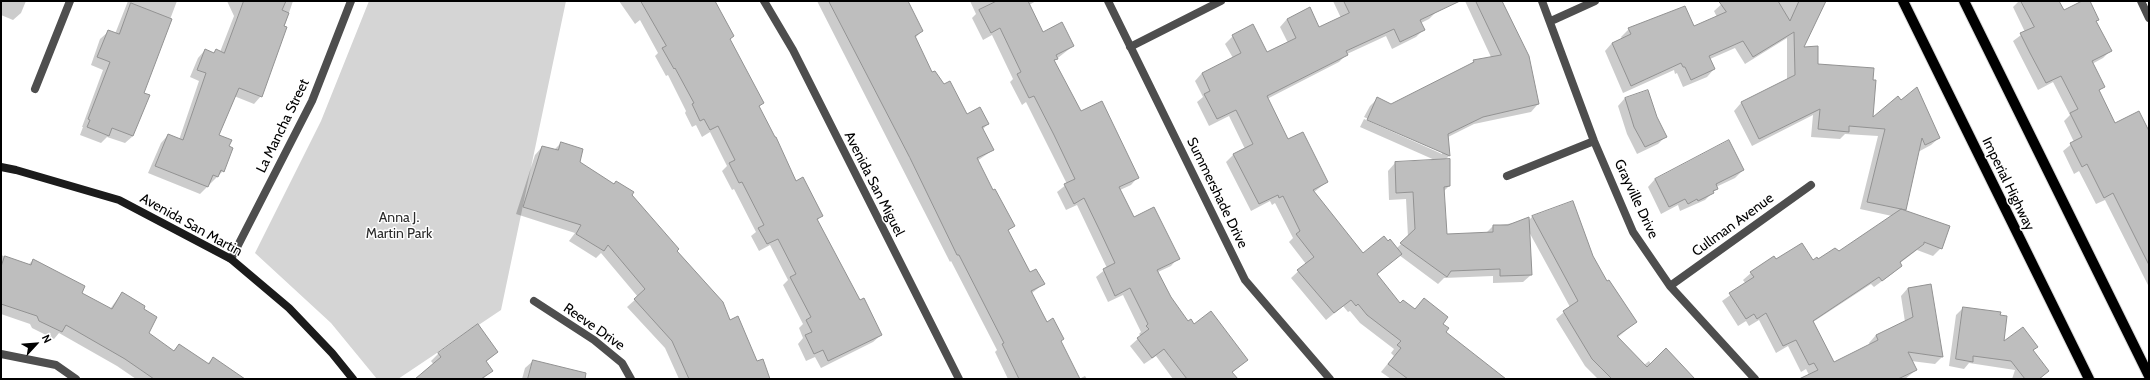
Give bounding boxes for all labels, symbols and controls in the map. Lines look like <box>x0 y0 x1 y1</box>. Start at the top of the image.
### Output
street label: La Mancha Street <box>253 76 313 176</box>
street label: Avenida San Miguel <box>840 129 908 239</box>
street label: Imperial Highway <box>1978 134 2038 234</box>
street label: Summershade Drive <box>1183 135 1251 251</box>
street label: Grayville Drive <box>1610 157 1662 241</box>
street label: Avenida San Martin <box>137 190 245 260</box>
street label: Cullman Avenue <box>1689 190 1777 260</box>
park label: Anna J. Martin Park <box>366 210 432 242</box>
street label: Reeve Drive <box>560 300 628 354</box>
north arrow <box>16 324 56 364</box>
text: N <box>39 332 55 345</box>

